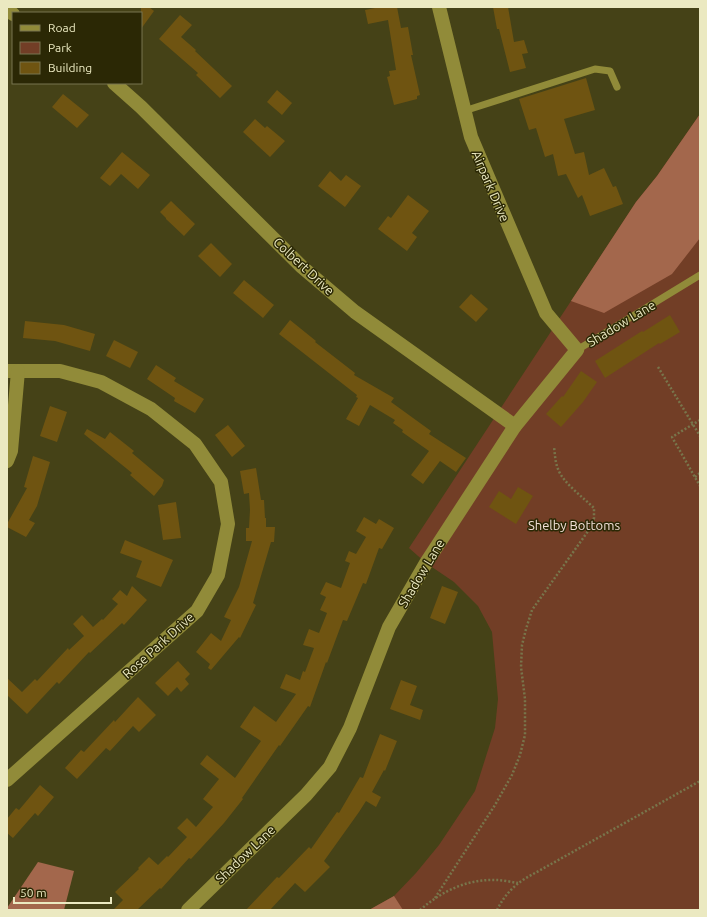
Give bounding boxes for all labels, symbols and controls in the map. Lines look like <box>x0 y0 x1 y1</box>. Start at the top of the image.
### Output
legend <box>12 12 142 84</box>
text: Road <box>48 21 76 34</box>
text: Park <box>48 41 72 54</box>
text: Building <box>48 61 92 74</box>
street label: Airpark Drive <box>470 148 512 224</box>
street label: Colbert Drive <box>271 234 337 298</box>
street label: Shadow Lane <box>584 297 658 349</box>
park label: Shelby Bottoms <box>528 518 620 532</box>
street label: Shadow Lane <box>395 536 447 610</box>
street label: Rose Park Drive <box>119 609 197 681</box>
street label: Shadow Lane <box>212 822 278 886</box>
scale bar <box>14 879 111 905</box>
text: 50 m <box>20 886 47 899</box>

